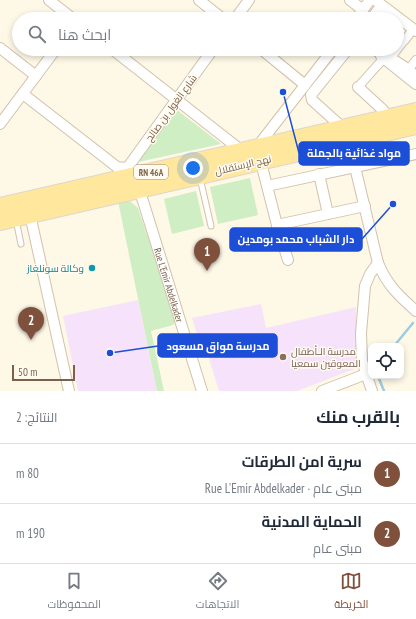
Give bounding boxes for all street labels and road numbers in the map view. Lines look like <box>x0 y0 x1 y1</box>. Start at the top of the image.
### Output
street label: شارع الغول بن صالح <box>142 72 200 144</box>
street label: نهج الإستقلال <box>213 152 273 178</box>
road number: RN 46A <box>134 165 168 179</box>
street label: Rue L'Emir Abdelkader <box>151 246 187 324</box>

